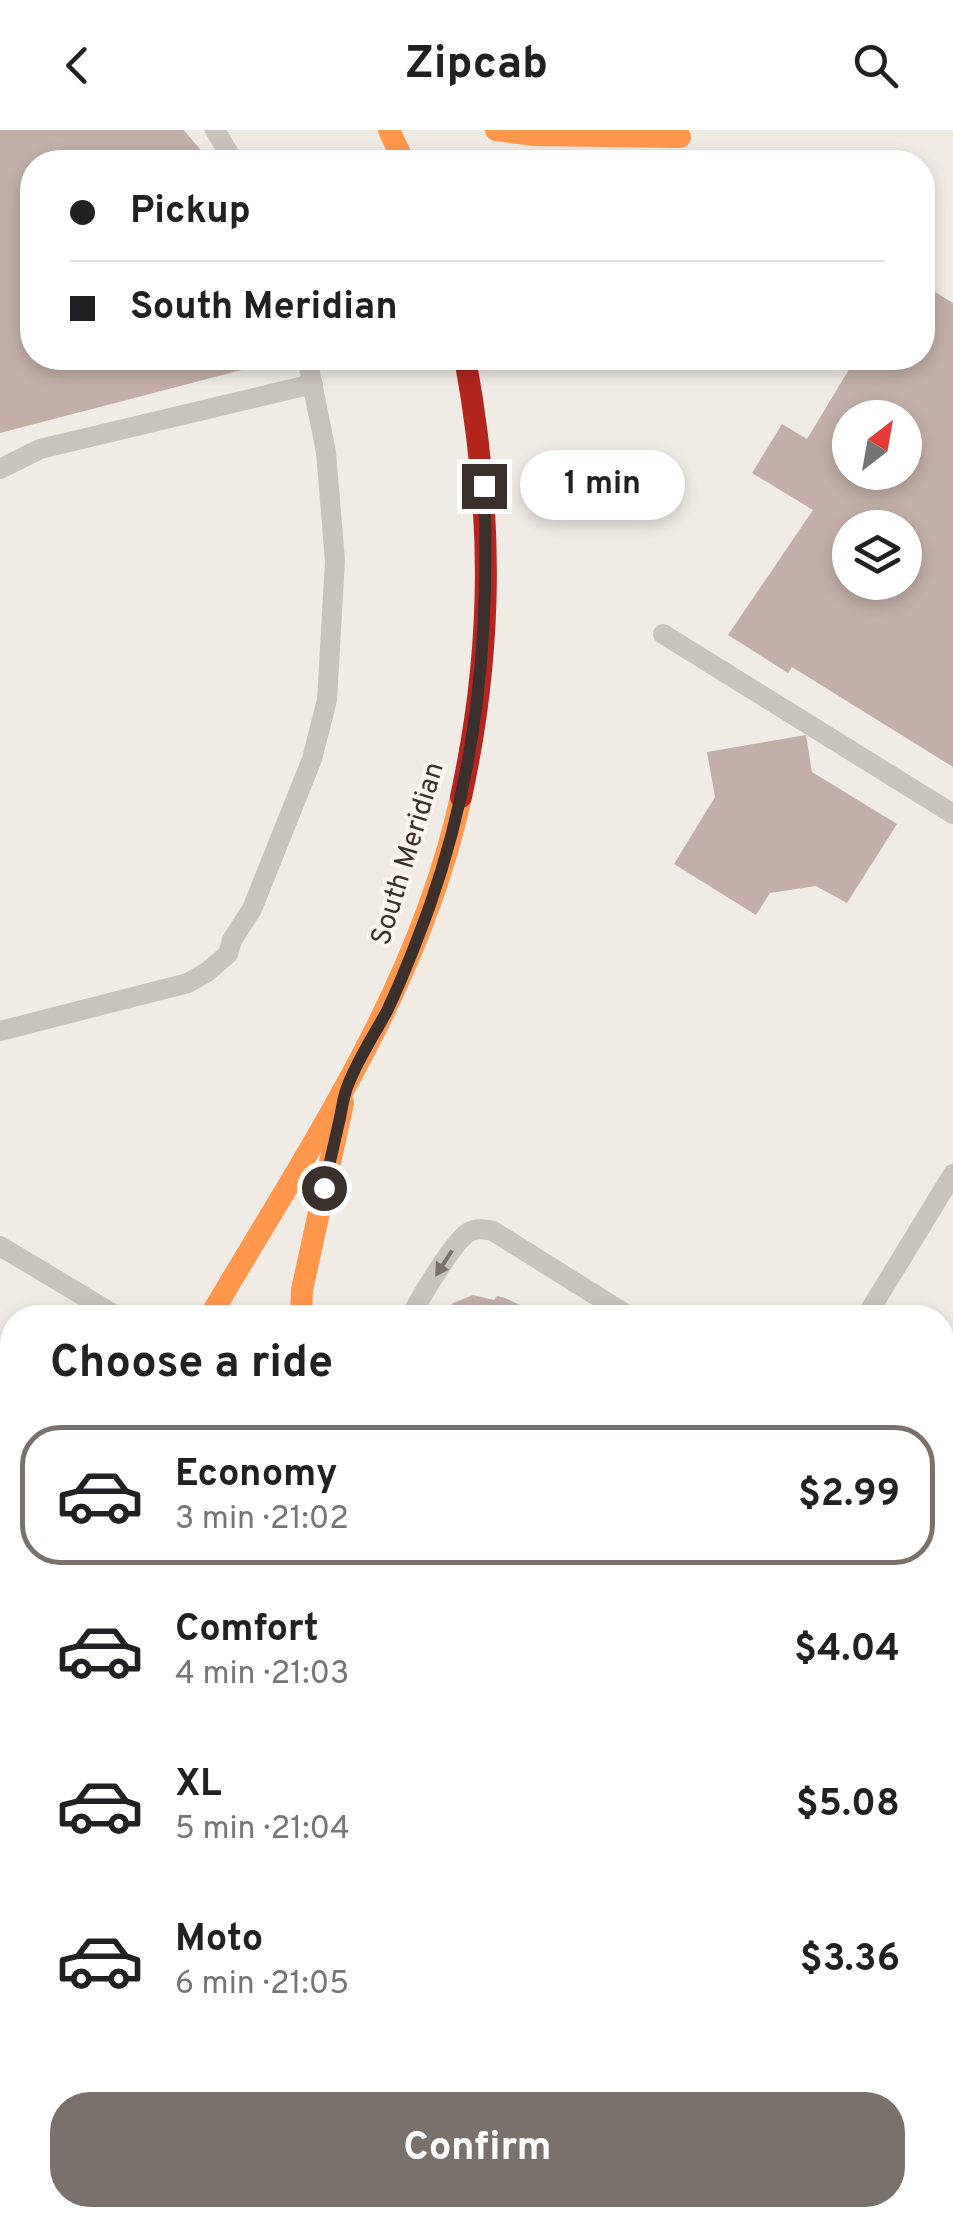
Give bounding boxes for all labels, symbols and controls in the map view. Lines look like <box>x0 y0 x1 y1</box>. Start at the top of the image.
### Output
text: Zipcab <box>405 37 548 94</box>
icon: back <box>50 38 105 93</box>
icon: search <box>848 38 903 93</box>
text: Pickup <box>130 188 251 237</box>
text: South Meridian <box>130 284 398 333</box>
north arrow <box>832 400 922 490</box>
map controls <box>832 400 922 600</box>
callout: 1 min <box>519 451 684 521</box>
route end <box>462 464 507 509</box>
text: 1 min <box>564 465 641 505</box>
button: layers <box>832 510 922 600</box>
street label: South Meridian <box>364 758 454 950</box>
route start <box>302 1166 347 1211</box>
one-way arrow <box>436 1249 454 1277</box>
text: Choose a ride <box>50 1336 333 1393</box>
icon: car <box>55 1450 145 1540</box>
text: Economy <box>175 1451 337 1500</box>
text: $2.99 <box>798 1471 900 1520</box>
text: 3 min · 21:02 <box>175 1500 349 1540</box>
icon: car <box>55 1605 145 1695</box>
text: Comfort <box>175 1606 319 1655</box>
text: $4.04 <box>794 1626 900 1675</box>
text: 4 min · 21:03 <box>175 1655 349 1695</box>
icon: car <box>55 1760 145 1850</box>
text: XL <box>175 1761 222 1810</box>
text: $5.08 <box>796 1781 900 1830</box>
text: 5 min · 21:04 <box>175 1810 350 1850</box>
icon: car <box>55 1915 145 2005</box>
text: Moto <box>175 1916 263 1965</box>
text: $3.36 <box>800 1936 900 1985</box>
text: 6 min · 21:05 <box>175 1965 349 2005</box>
button: Confirm <box>50 2092 905 2207</box>

